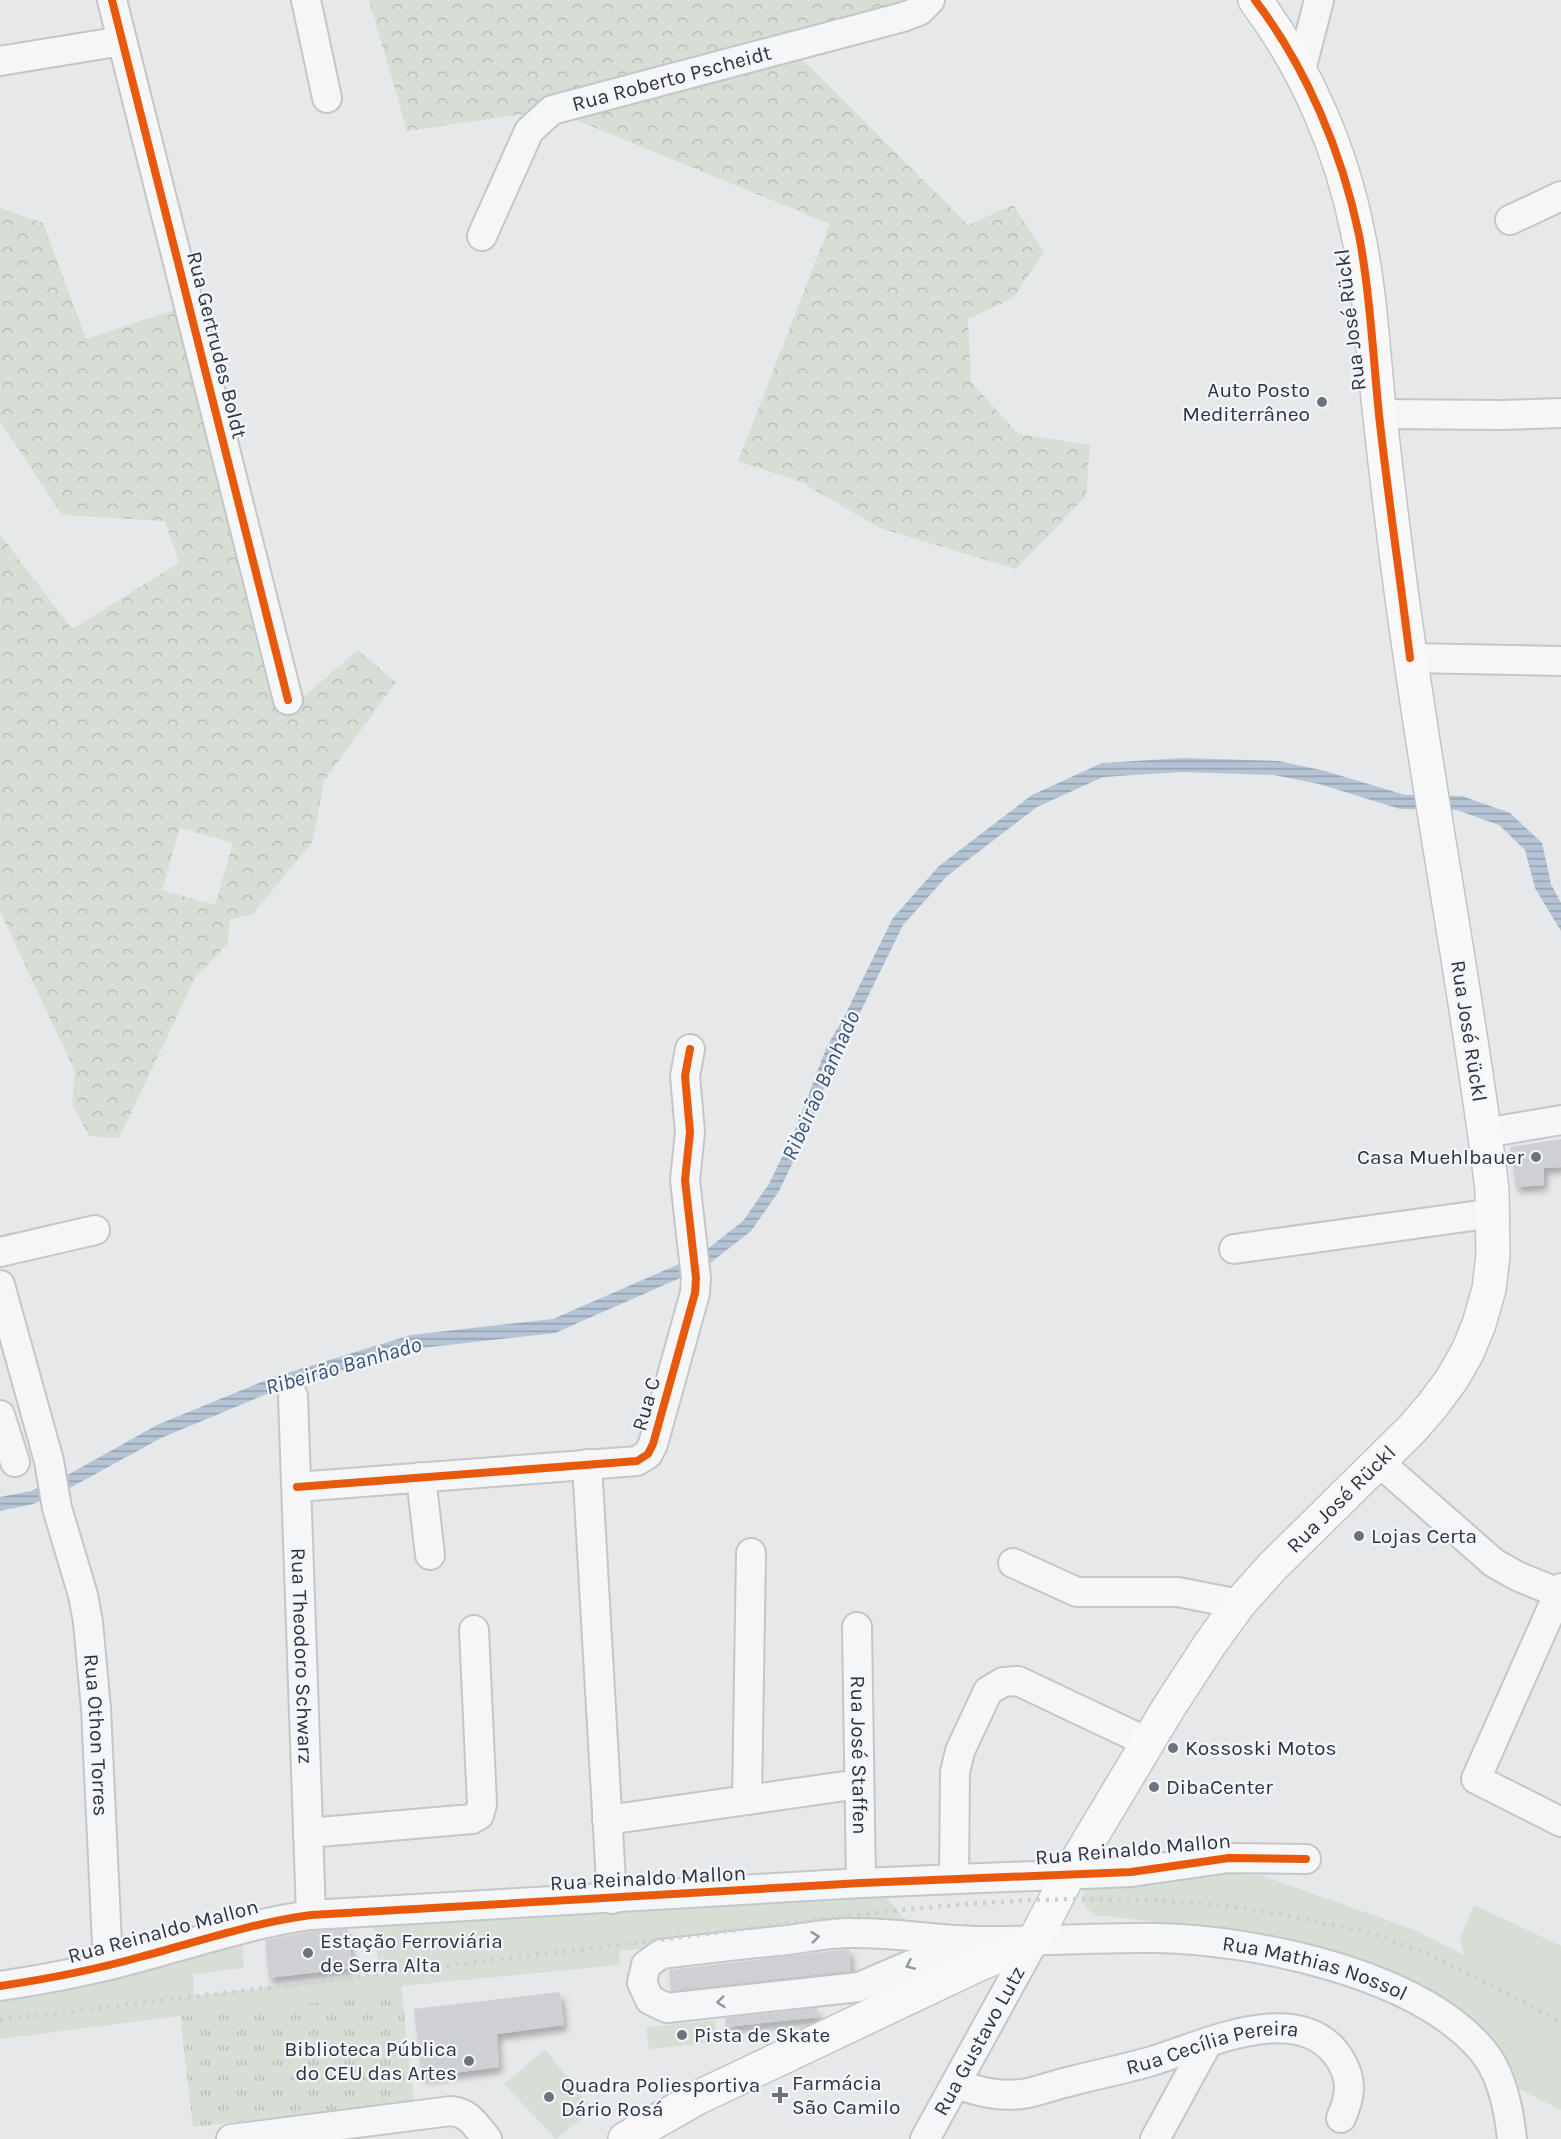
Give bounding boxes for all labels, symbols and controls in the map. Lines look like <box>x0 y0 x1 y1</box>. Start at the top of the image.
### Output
street label: Rua Roberto Pscheidt <box>569 40 774 116</box>
street label: Rua José Rückl <box>1329 248 1371 392</box>
street label: Rua Gertrudes Boldt <box>182 249 252 441</box>
place label: Auto Posto Mediterrâneo <box>1182 378 1310 426</box>
marker: Auto Posto Mediterrâneo <box>1315 395 1329 409</box>
street label: Rua José Rückl <box>1446 958 1492 1104</box>
water label: Ribeirão Banhado <box>776 1006 866 1164</box>
place label: Casa Muehlbauer <box>1357 1145 1524 1169</box>
marker: Casa Muehlbauer <box>1529 1150 1543 1164</box>
water label: Ribeirão Banhado <box>262 1331 424 1401</box>
street label: Rua C <box>627 1374 665 1434</box>
street label: Rua José Rückl <box>1282 1440 1400 1558</box>
place label: Lojas Certa <box>1371 1524 1477 1548</box>
marker: Lojas Certa <box>1352 1529 1366 1543</box>
street label: Rua Theodoro Schwarz <box>286 1547 318 1764</box>
street label: Rua Othon Torres <box>79 1653 113 1817</box>
street label: Rua José Staffen <box>846 1675 872 1835</box>
place label: Kossoski Motos <box>1185 1736 1337 1760</box>
marker: Kossoski Motos <box>1166 1741 1180 1755</box>
place label: DibaCenter <box>1166 1775 1273 1799</box>
marker: DibaCenter <box>1147 1780 1161 1794</box>
street label: Rua Reinaldo Mallon <box>1034 1828 1232 1870</box>
street label: Rua Reinaldo Mallon <box>549 1861 747 1895</box>
street label: Rua Reinaldo Mallon <box>65 1894 261 1968</box>
place label: Estação Ferroviária de Serra Alta <box>320 1929 503 1977</box>
one-way arrow <box>810 1931 819 1944</box>
street label: Rua Mathias Nossol <box>1221 1931 1411 2005</box>
marker: Estação Ferroviária de Serra Alta <box>301 1946 315 1960</box>
one-way arrow <box>905 1958 916 1970</box>
street label: Rua Gustavo Lutz <box>928 1962 1030 2120</box>
one-way arrow <box>716 1996 725 2008</box>
street label: Rua Cecília Pereira <box>1123 2016 1300 2079</box>
place label: Pista de Skate <box>694 2023 830 2047</box>
marker: Pista de Skate <box>675 2028 689 2042</box>
place label: Biblioteca Pública do CEU das Artes <box>284 2037 457 2085</box>
marker: Biblioteca Pública do CEU das Artes <box>462 2054 476 2068</box>
place label: Farmácia São Camilo <box>792 2071 900 2119</box>
place label: Quadra Poliesportiva Dário Rosá <box>561 2073 760 2121</box>
marker: Farmácia São Camilo <box>773 2088 787 2102</box>
marker: Quadra Poliesportiva Dário Rosá <box>542 2090 556 2104</box>

